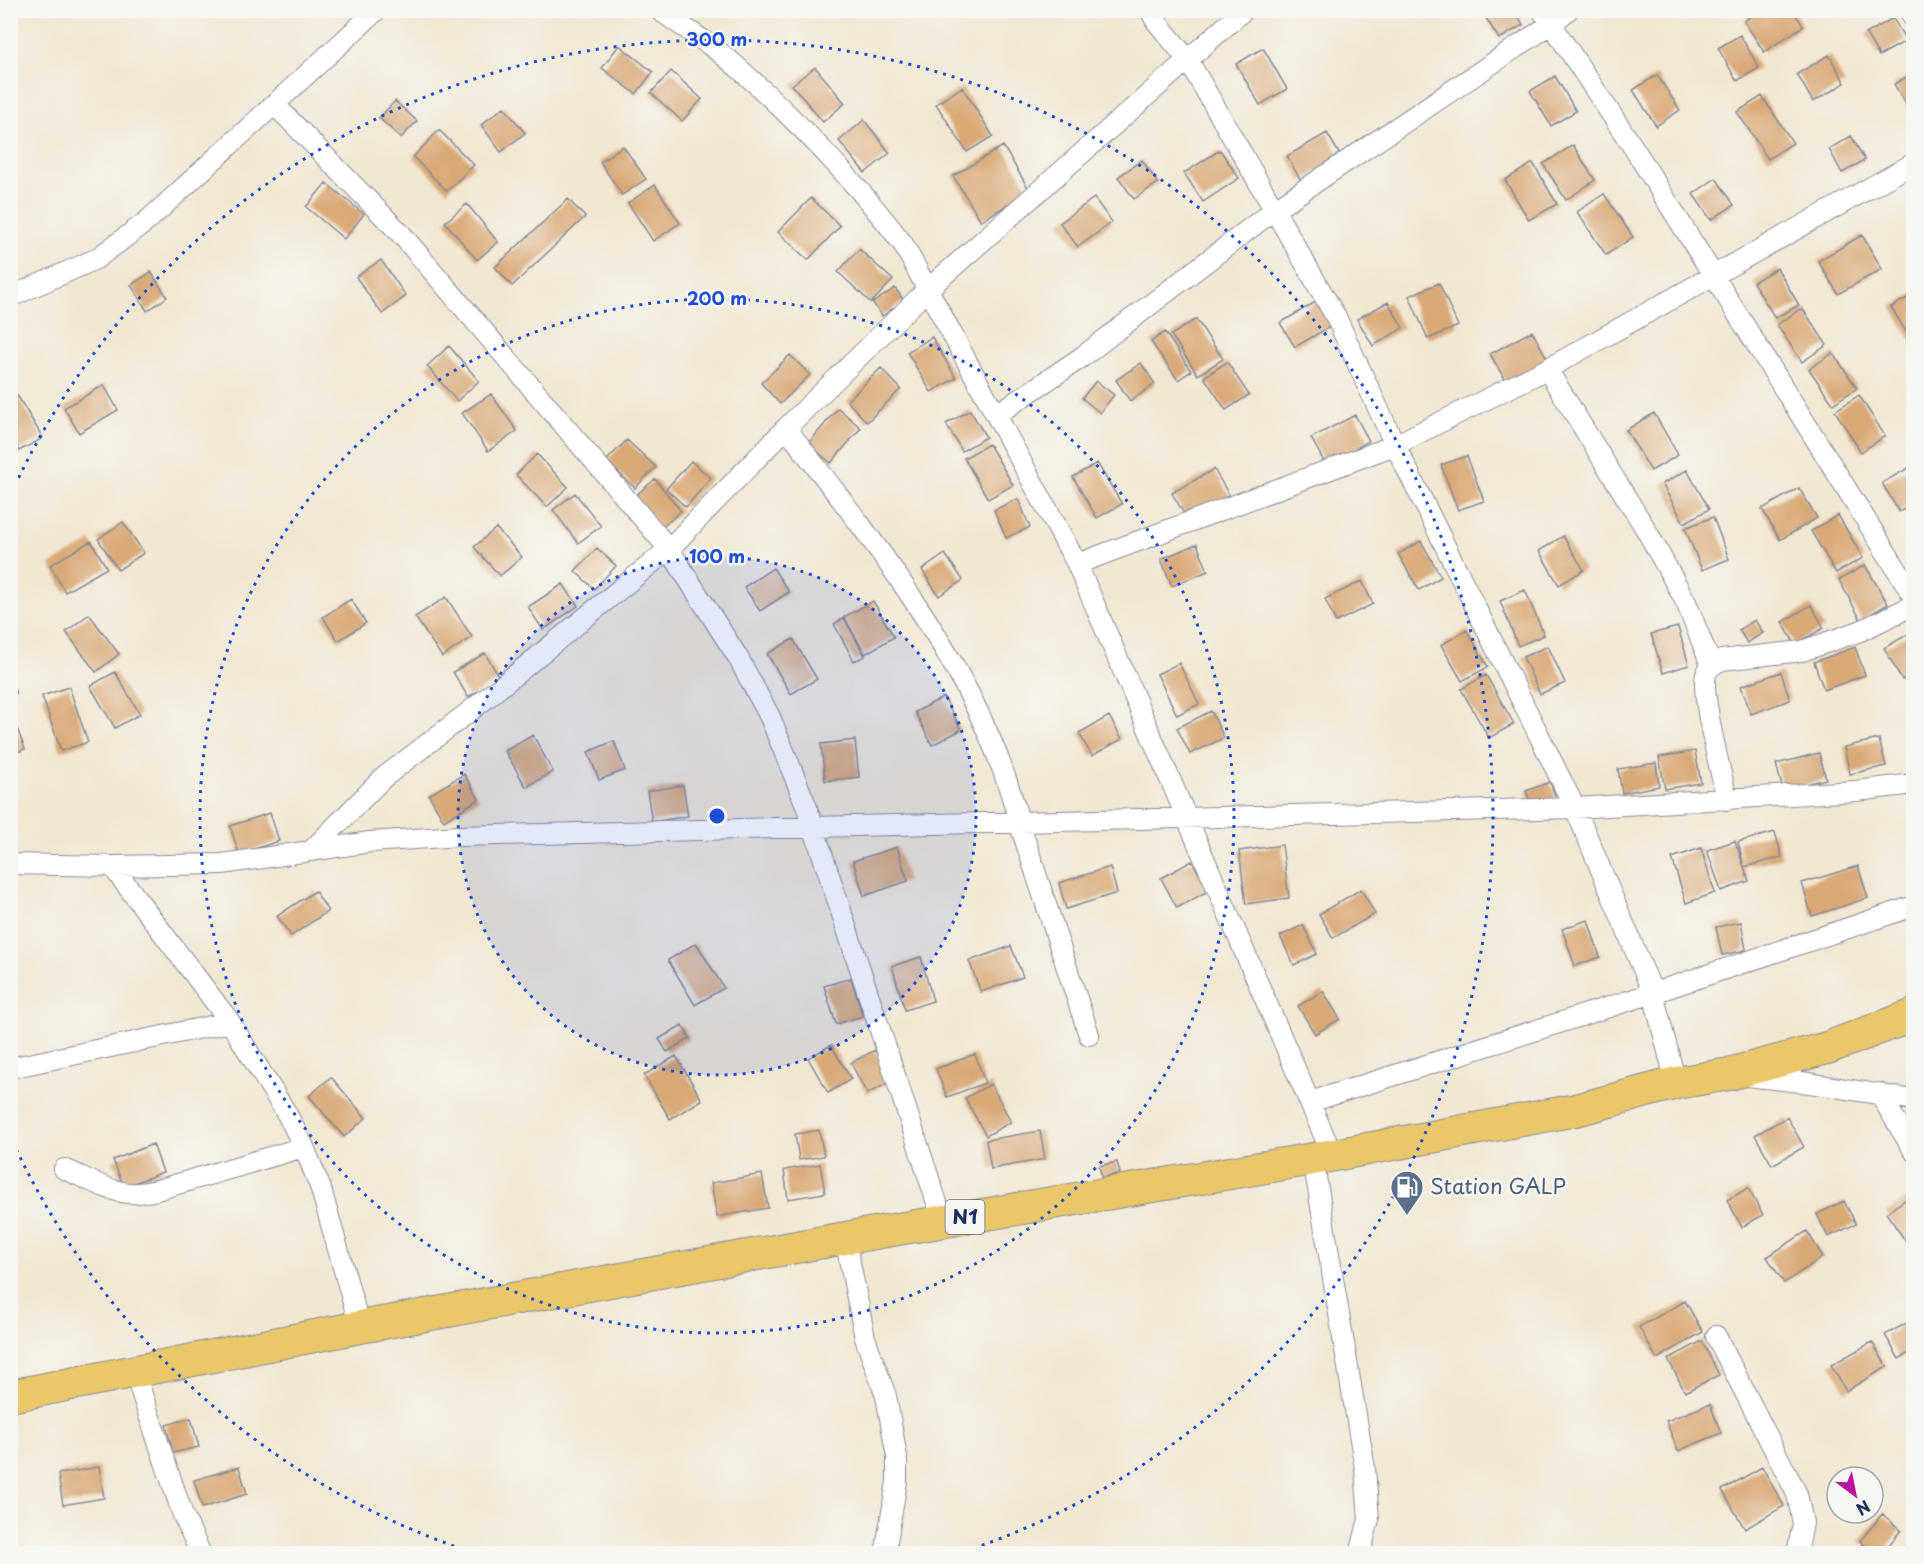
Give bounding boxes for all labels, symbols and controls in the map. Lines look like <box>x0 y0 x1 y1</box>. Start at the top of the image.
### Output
text: 300 m <box>687 25 747 52</box>
text: 200 m <box>687 284 747 311</box>
text: 100 m <box>689 542 745 569</box>
centre of rings <box>707 806 727 826</box>
fuel station icon: Station GALP <box>1389 1169 1425 1216</box>
place label: Station GALP <box>1430 1169 1566 1201</box>
road number: N1 <box>946 1200 984 1234</box>
north arrow <box>1825 1465 1885 1525</box>
text: N <box>1852 1495 1875 1522</box>

